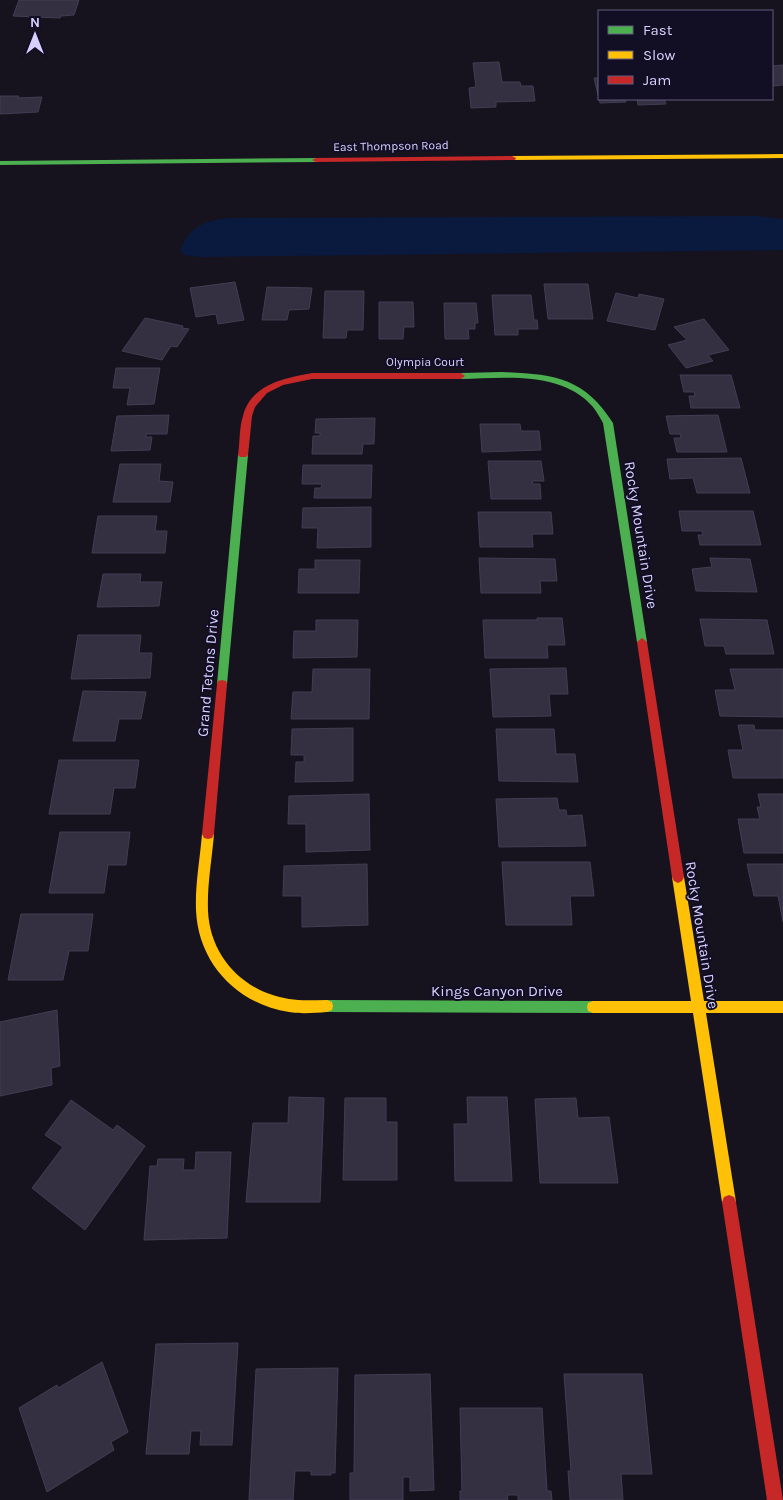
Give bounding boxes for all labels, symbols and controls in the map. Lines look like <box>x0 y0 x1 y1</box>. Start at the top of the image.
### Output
north arrow <box>10 10 60 60</box>
legend <box>598 10 773 100</box>
text: N <box>30 14 40 31</box>
text: Fast <box>643 21 673 39</box>
text: Slow <box>643 46 675 64</box>
text: Jam <box>643 71 671 89</box>
street label: East Thompson Road <box>333 138 449 154</box>
street label: Olympia Court <box>386 355 464 369</box>
street label: Rocky Mountain Drive <box>620 460 662 610</box>
street label: Grand Tetons Drive <box>193 608 223 738</box>
street label: Rocky Mountain Drive <box>681 860 723 1010</box>
street label: Kings Canyon Drive <box>431 982 563 1000</box>

